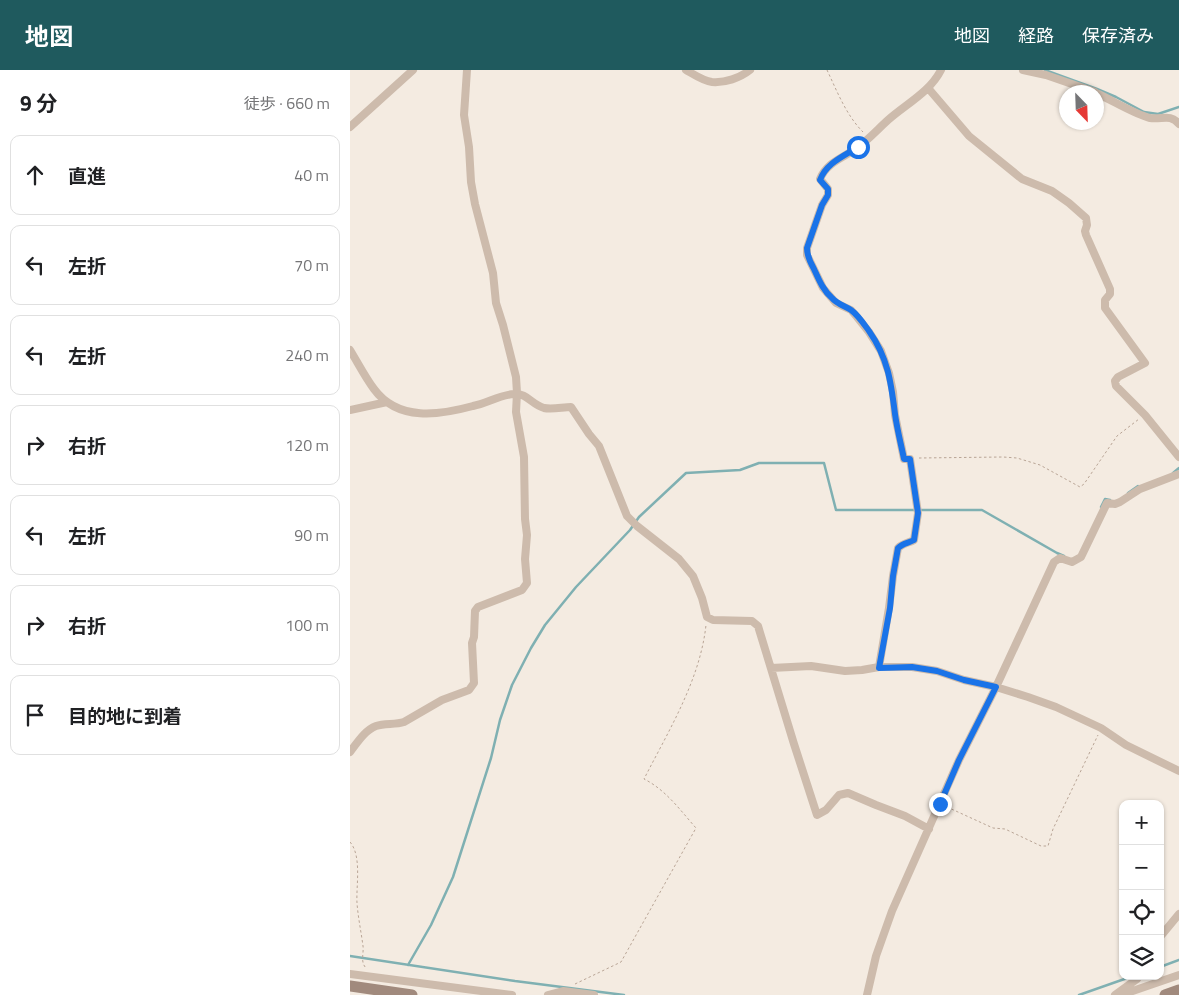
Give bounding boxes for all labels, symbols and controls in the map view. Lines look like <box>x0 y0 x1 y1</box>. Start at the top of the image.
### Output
text: 地図 <box>25 18 73 54</box>
text: 地図 <box>954 22 990 49</box>
text: 経路 <box>1018 22 1054 49</box>
text: 保存済み <box>1082 22 1154 49</box>
north arrow <box>1059 85 1104 130</box>
text: 9 分 <box>20 87 57 119</box>
text: 徒歩 · 660 m <box>244 91 330 115</box>
route start <box>847 136 870 159</box>
icon: ahead <box>21 161 49 189</box>
text: 直進 <box>68 161 106 190</box>
text: 40 m <box>294 163 329 187</box>
icon: left <box>21 251 49 279</box>
text: 左折 <box>68 251 106 280</box>
text: 70 m <box>294 253 329 277</box>
icon: left <box>21 341 49 369</box>
text: 左折 <box>68 341 106 370</box>
text: 240 m <box>285 343 329 367</box>
icon: right <box>21 431 49 459</box>
text: 右折 <box>68 431 106 460</box>
text: 120 m <box>285 433 329 457</box>
icon: left <box>21 521 49 549</box>
text: 左折 <box>68 521 106 550</box>
text: 90 m <box>294 523 329 547</box>
icon: right <box>21 611 49 639</box>
text: 右折 <box>68 611 106 640</box>
text: 100 m <box>285 613 329 637</box>
icon: arrive <box>21 701 49 729</box>
text: 目的地に到着 <box>68 701 182 730</box>
route end <box>929 793 952 816</box>
map controls <box>1119 800 1164 980</box>
button: + <box>1119 800 1164 845</box>
button: − <box>1119 845 1164 890</box>
button: locate <box>1119 890 1164 935</box>
button: layers <box>1119 935 1164 980</box>

